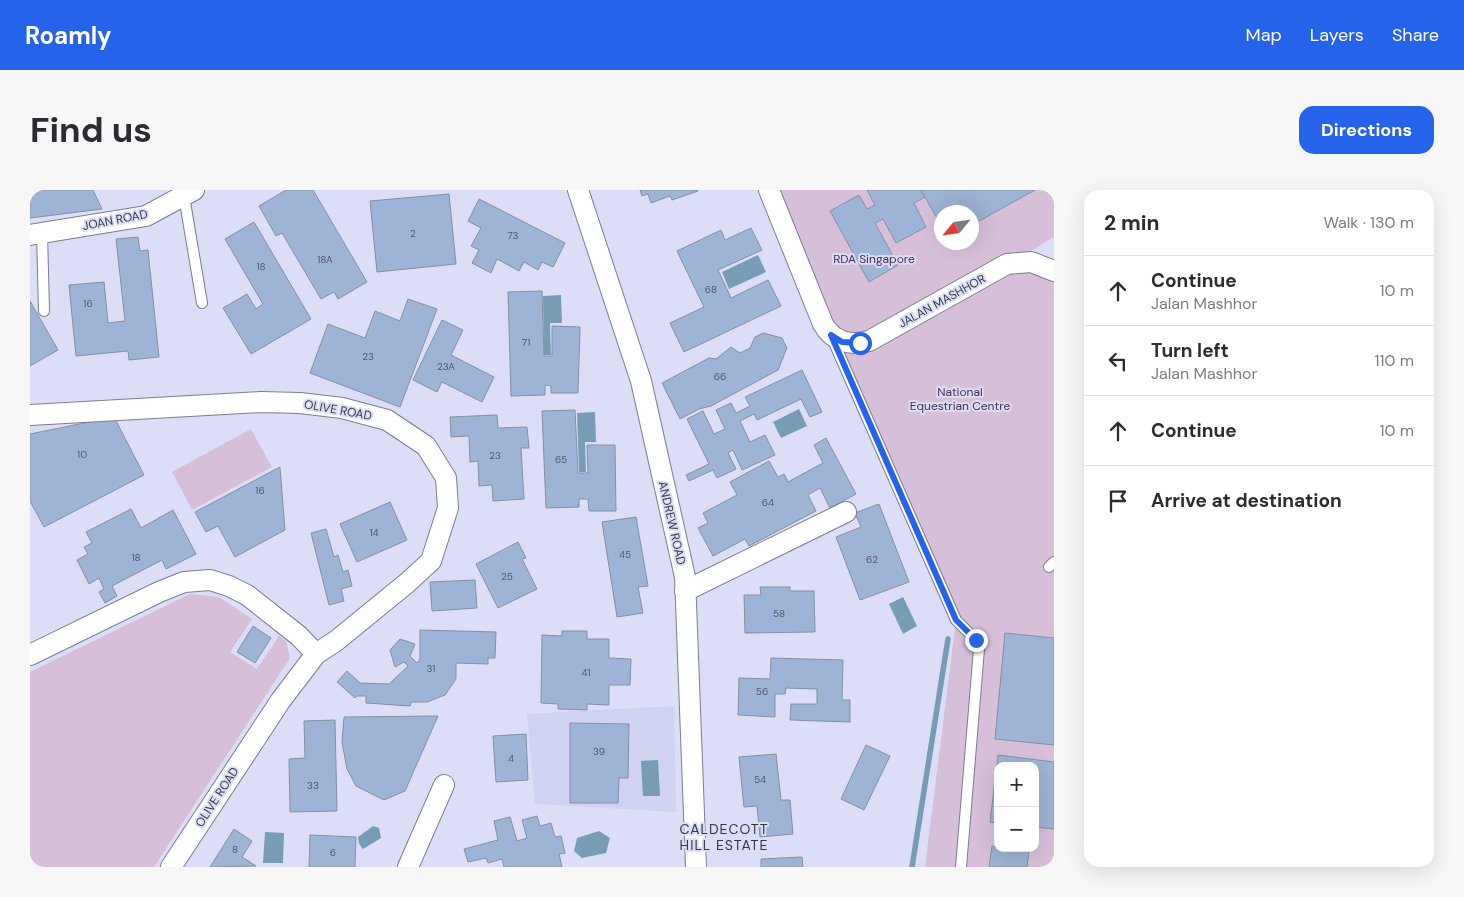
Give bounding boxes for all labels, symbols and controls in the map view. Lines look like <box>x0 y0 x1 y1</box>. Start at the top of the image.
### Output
text: Roamly <box>25 20 112 51</box>
text: Map <box>1246 23 1282 47</box>
text: Layers <box>1310 23 1364 47</box>
text: Share <box>1392 23 1439 47</box>
button: Directions <box>1299 106 1434 154</box>
text: Find us <box>30 107 152 153</box>
north arrow <box>934 205 979 250</box>
street label: JOAN ROAD <box>81 206 149 234</box>
text: 2 min <box>1104 209 1160 237</box>
text: Walk · 130 m <box>1323 212 1414 233</box>
house number: 2 <box>410 227 416 240</box>
house number: 73 <box>508 229 519 242</box>
park label: RDA Singapore <box>833 251 915 267</box>
house number: 18A <box>317 253 333 266</box>
house number: 18 <box>256 260 266 273</box>
text: Continue <box>1151 268 1237 293</box>
street label: JALAN MASHHOR <box>896 270 988 332</box>
icon: ahead <box>1104 277 1132 305</box>
text: 10 m <box>1380 280 1414 301</box>
house number: 68 <box>705 283 717 296</box>
text: Jalan Mashhor <box>1151 293 1257 314</box>
house number: 16 <box>83 297 93 310</box>
route start <box>849 332 872 355</box>
house number: 71 <box>522 336 530 349</box>
text: Turn left <box>1151 338 1229 363</box>
icon: left <box>1104 347 1132 375</box>
house number: 23 <box>362 350 374 363</box>
text: 110 m <box>1375 350 1414 371</box>
house number: 23A <box>437 360 455 373</box>
text: Jalan Mashhor <box>1151 363 1257 384</box>
house number: 66 <box>714 370 726 383</box>
park label: National Equestrian Centre <box>910 384 1010 414</box>
street label: OLIVE ROAD <box>303 396 373 424</box>
icon: ahead <box>1104 417 1132 445</box>
text: Continue <box>1151 418 1237 443</box>
text: 10 m <box>1380 420 1414 441</box>
house number: 10 <box>77 448 87 461</box>
house number: 23 <box>489 449 501 462</box>
house number: 65 <box>555 453 567 466</box>
street label: ANDREW ROAD <box>655 480 689 566</box>
house number: 16 <box>255 484 265 497</box>
icon: arrive <box>1104 487 1132 515</box>
text: Arrive at destination <box>1151 488 1342 513</box>
house number: 64 <box>762 496 774 509</box>
house number: 14 <box>369 526 379 539</box>
house number: 45 <box>619 548 631 561</box>
house number: 18 <box>131 551 141 564</box>
house number: 62 <box>866 553 878 566</box>
house number: 25 <box>501 570 513 583</box>
house number: 58 <box>773 607 785 620</box>
route end <box>965 629 988 652</box>
house number: 31 <box>427 662 435 675</box>
house number: 41 <box>581 666 591 679</box>
house number: 56 <box>756 685 768 698</box>
house number: 39 <box>593 745 605 758</box>
house number: 4 <box>508 752 514 765</box>
map controls <box>994 762 1039 852</box>
button: + <box>994 762 1039 807</box>
street label: OLIVE ROAD <box>192 764 242 830</box>
house number: 54 <box>754 773 766 786</box>
house number: 33 <box>307 779 319 792</box>
button: − <box>994 807 1039 852</box>
district label: CALDECOTT HILL ESTATE <box>679 820 769 854</box>
house number: 8 <box>232 843 238 856</box>
house number: 6 <box>330 846 336 859</box>

